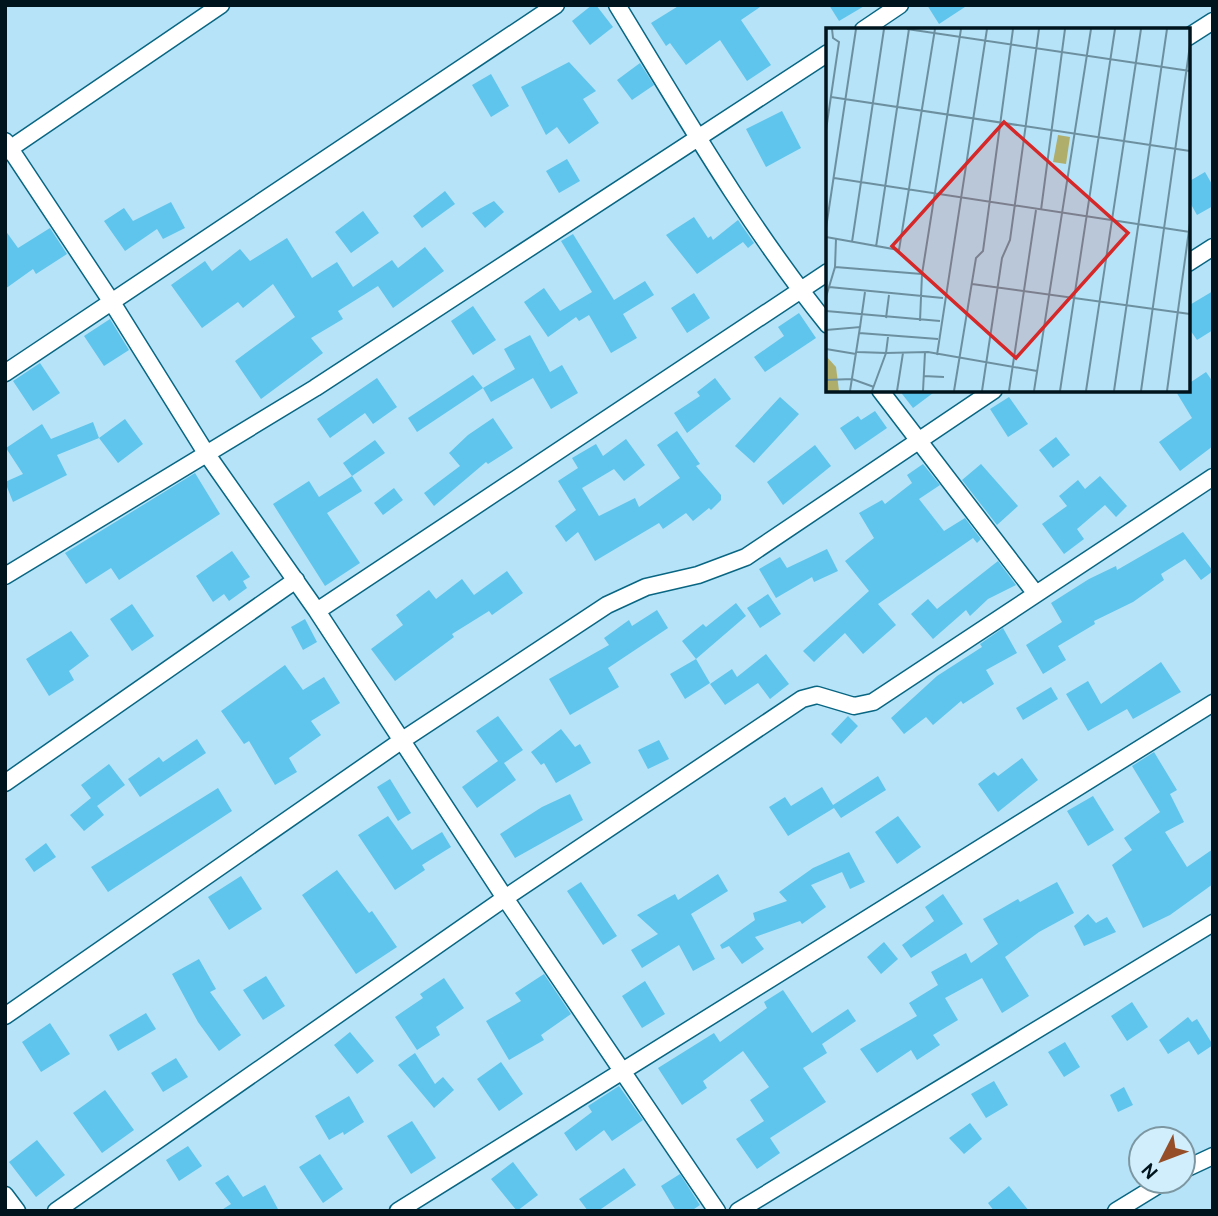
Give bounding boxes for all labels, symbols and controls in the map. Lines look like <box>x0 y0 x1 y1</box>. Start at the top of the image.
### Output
inset map <box>826 28 1190 392</box>
north arrow <box>1127 1125 1197 1195</box>
text: N <box>1137 1158 1163 1184</box>

